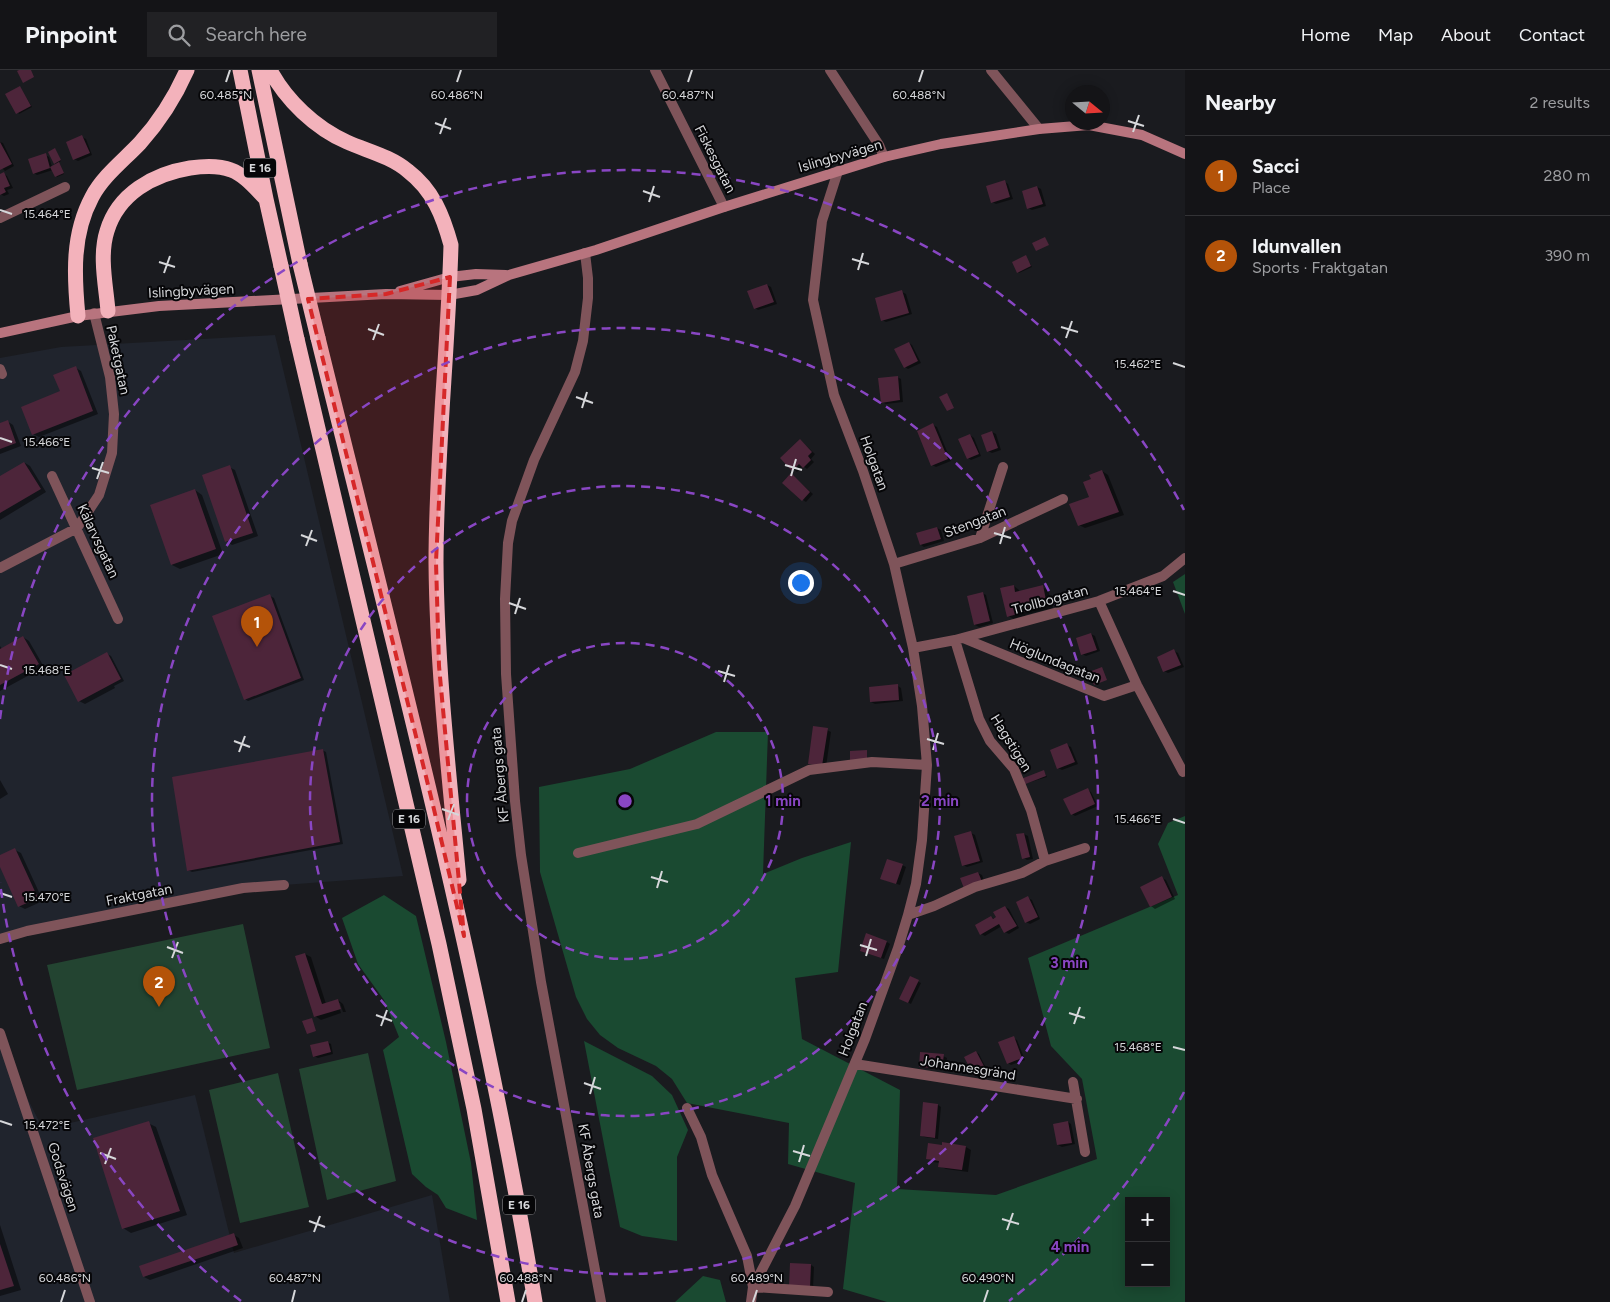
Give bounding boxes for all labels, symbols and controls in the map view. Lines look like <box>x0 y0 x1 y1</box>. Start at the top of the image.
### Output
search box <box>147 12 497 57</box>
text: Pinpoint <box>25 20 117 49</box>
icon: search <box>165 21 193 49</box>
text: Search here <box>205 23 307 46</box>
text: Home <box>1301 24 1350 46</box>
text: Map <box>1378 24 1413 46</box>
text: About <box>1441 24 1491 46</box>
text: Contact <box>1519 24 1585 46</box>
north arrow <box>1065 85 1110 130</box>
text: 60.485°N <box>200 88 252 102</box>
text: 60.486°N <box>431 88 483 102</box>
text: 60.487°N <box>662 88 714 102</box>
text: 60.488°N <box>893 88 945 102</box>
text: Nearby <box>1205 90 1276 115</box>
text: 2 results <box>1530 93 1590 112</box>
street label: Fiskesgatan <box>691 122 739 196</box>
street label: Islingbyvägen <box>796 136 884 176</box>
text: Sacci <box>1252 155 1299 178</box>
road number: E 16 <box>244 159 276 178</box>
text: 1 <box>1218 166 1224 185</box>
text: 280 m <box>1543 166 1590 185</box>
text: Place <box>1252 178 1290 197</box>
text: 15.464°E <box>23 207 71 221</box>
text: Idunvallen <box>1252 235 1341 258</box>
text: 2 <box>1216 246 1226 265</box>
text: 390 m <box>1544 246 1590 265</box>
text: Sports · Fraktgatan <box>1252 258 1388 277</box>
street label: Islingbyvägen <box>148 280 235 302</box>
street label: Paketgatan <box>102 324 134 396</box>
text: 15.462°E <box>1115 357 1161 371</box>
street label: Holgatan <box>856 433 892 493</box>
text: 15.466°E <box>24 435 70 449</box>
street label: Kälarvsgatan <box>73 501 123 581</box>
street label: Stengatan <box>942 502 1008 542</box>
your location <box>788 570 814 596</box>
street label: Trollbogatan <box>1010 582 1090 618</box>
text: 15.464°E <box>1114 584 1162 598</box>
pin: 1 <box>241 606 273 647</box>
street label: Höglundagatan <box>1007 635 1103 687</box>
text: 15.468°E <box>23 663 71 677</box>
street label: Hagstigen <box>987 711 1035 775</box>
street label: KF Åbergs gata <box>487 727 513 823</box>
centre of rings <box>616 792 634 810</box>
text: 1 min <box>765 792 801 810</box>
text: 2 min <box>921 792 959 810</box>
road number: E 16 <box>393 810 425 829</box>
text: 15.466°E <box>1115 812 1161 826</box>
street label: Fraktgatan <box>105 880 174 910</box>
text: 15.470°E <box>23 890 71 904</box>
text: 3 min <box>1050 954 1088 972</box>
pin: 2 <box>143 966 175 1007</box>
street label: Holgatan <box>835 999 871 1059</box>
text: 15.468°E <box>1114 1040 1162 1054</box>
street label: Johannesgränd <box>919 1052 1017 1084</box>
text: 15.472°E <box>24 1118 70 1132</box>
street label: KF Åbergs gata <box>574 1122 608 1220</box>
street label: Godsvägen <box>44 1140 82 1214</box>
road number: E 16 <box>503 1196 535 1214</box>
map controls <box>1125 1197 1170 1287</box>
button: + <box>1125 1197 1170 1242</box>
text: 4 min <box>1051 1238 1089 1256</box>
button: − <box>1125 1242 1170 1287</box>
text: 60.486°N <box>39 1271 91 1285</box>
text: 60.487°N <box>269 1271 321 1285</box>
text: 60.488°N <box>500 1271 552 1285</box>
text: 60.489°N <box>731 1271 783 1285</box>
text: 60.490°N <box>962 1271 1014 1285</box>

